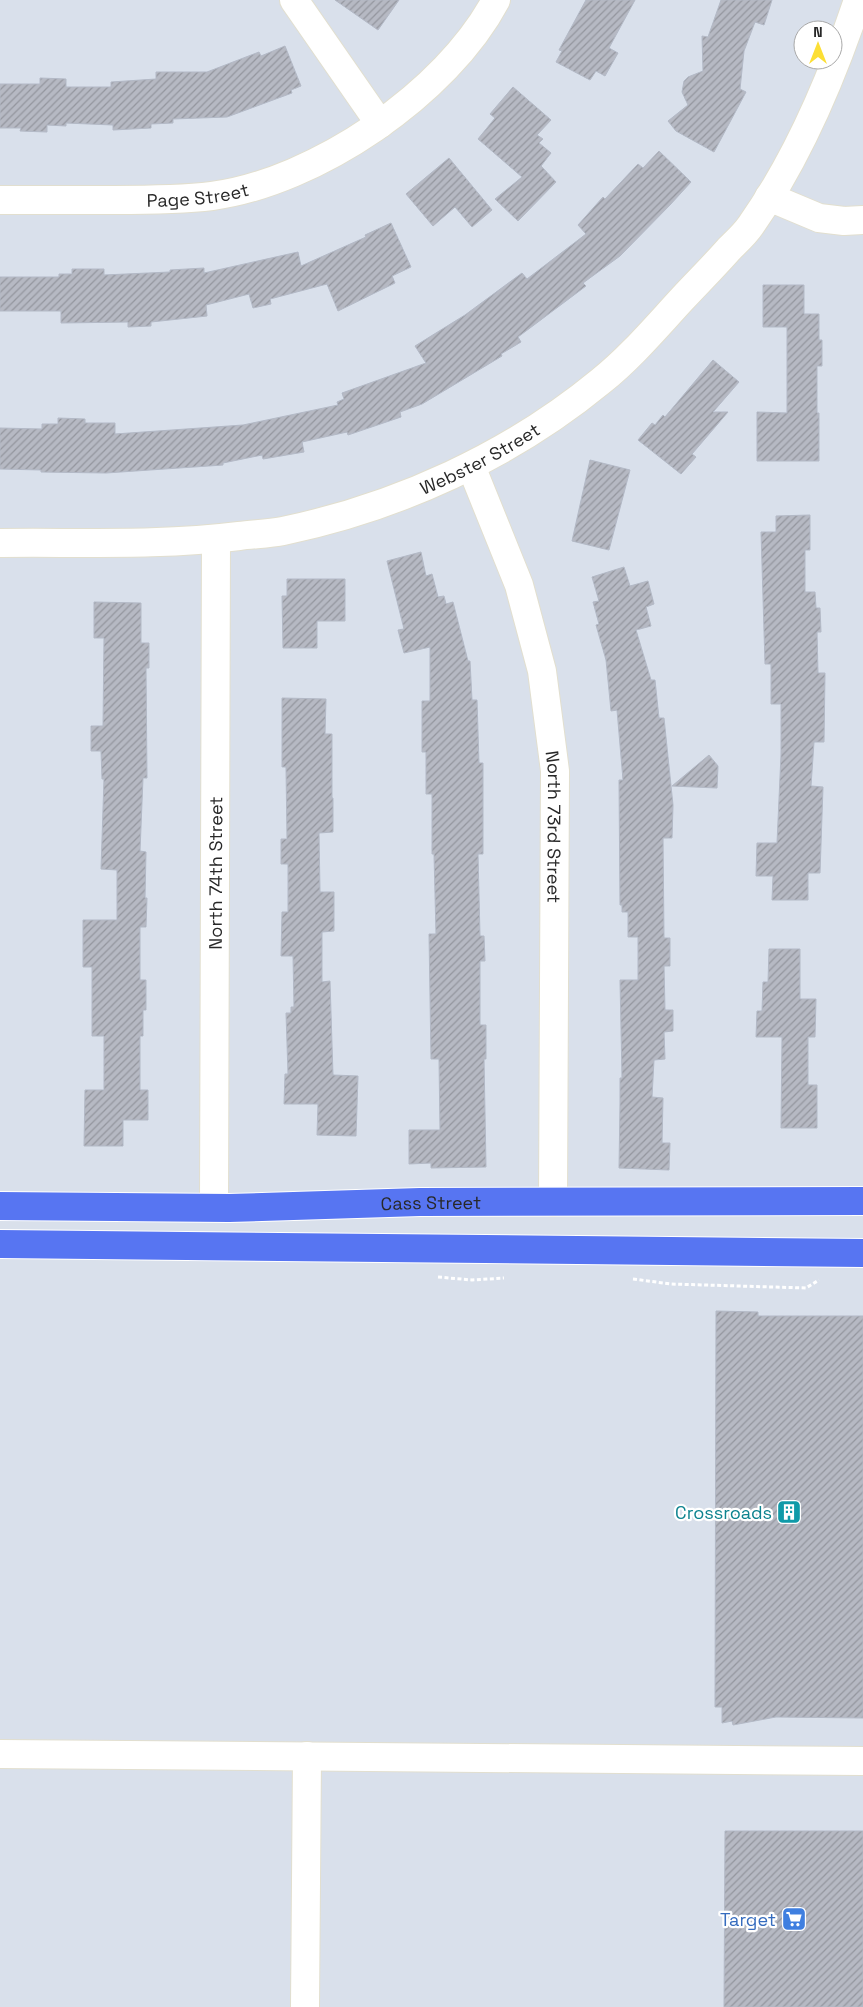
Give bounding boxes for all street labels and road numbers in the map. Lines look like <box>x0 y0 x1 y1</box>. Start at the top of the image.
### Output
street label: Page Street <box>146 177 251 211</box>
street label: Webster Street <box>416 418 544 499</box>
street label: North 73rd Street <box>541 749 567 903</box>
street label: North 74th Street <box>203 796 227 950</box>
street label: Cass Street <box>380 1190 481 1215</box>

